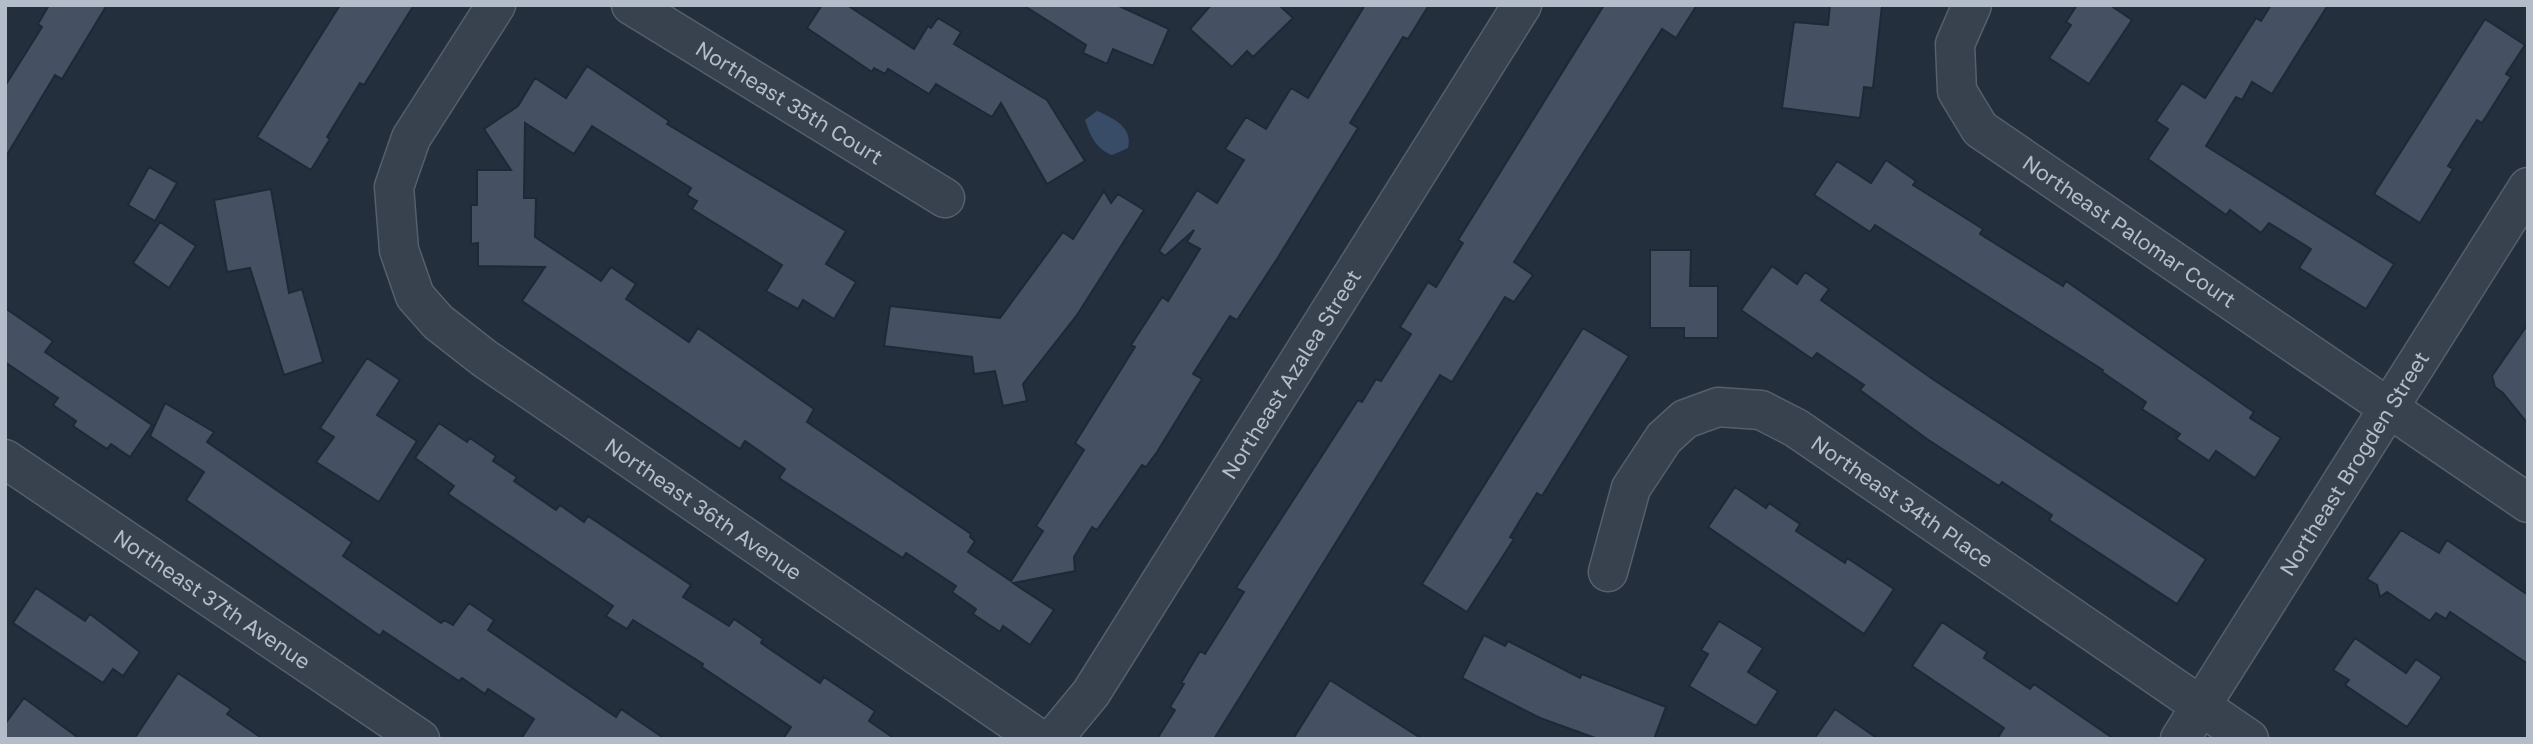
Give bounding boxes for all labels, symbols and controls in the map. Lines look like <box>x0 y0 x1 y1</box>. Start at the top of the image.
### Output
street label: Northeast 35th Court <box>691 35 888 170</box>
street label: Northeast Palomar Court <box>2018 149 2241 313</box>
street label: Northeast Azalea Street <box>1215 265 1366 484</box>
street label: Northeast Brogden Street <box>2273 346 2434 580</box>
street label: Northeast 34th Place <box>1806 429 1998 573</box>
street label: Northeast 36th Avenue <box>600 432 807 585</box>
street label: Northeast 37th Avenue <box>109 523 315 674</box>

